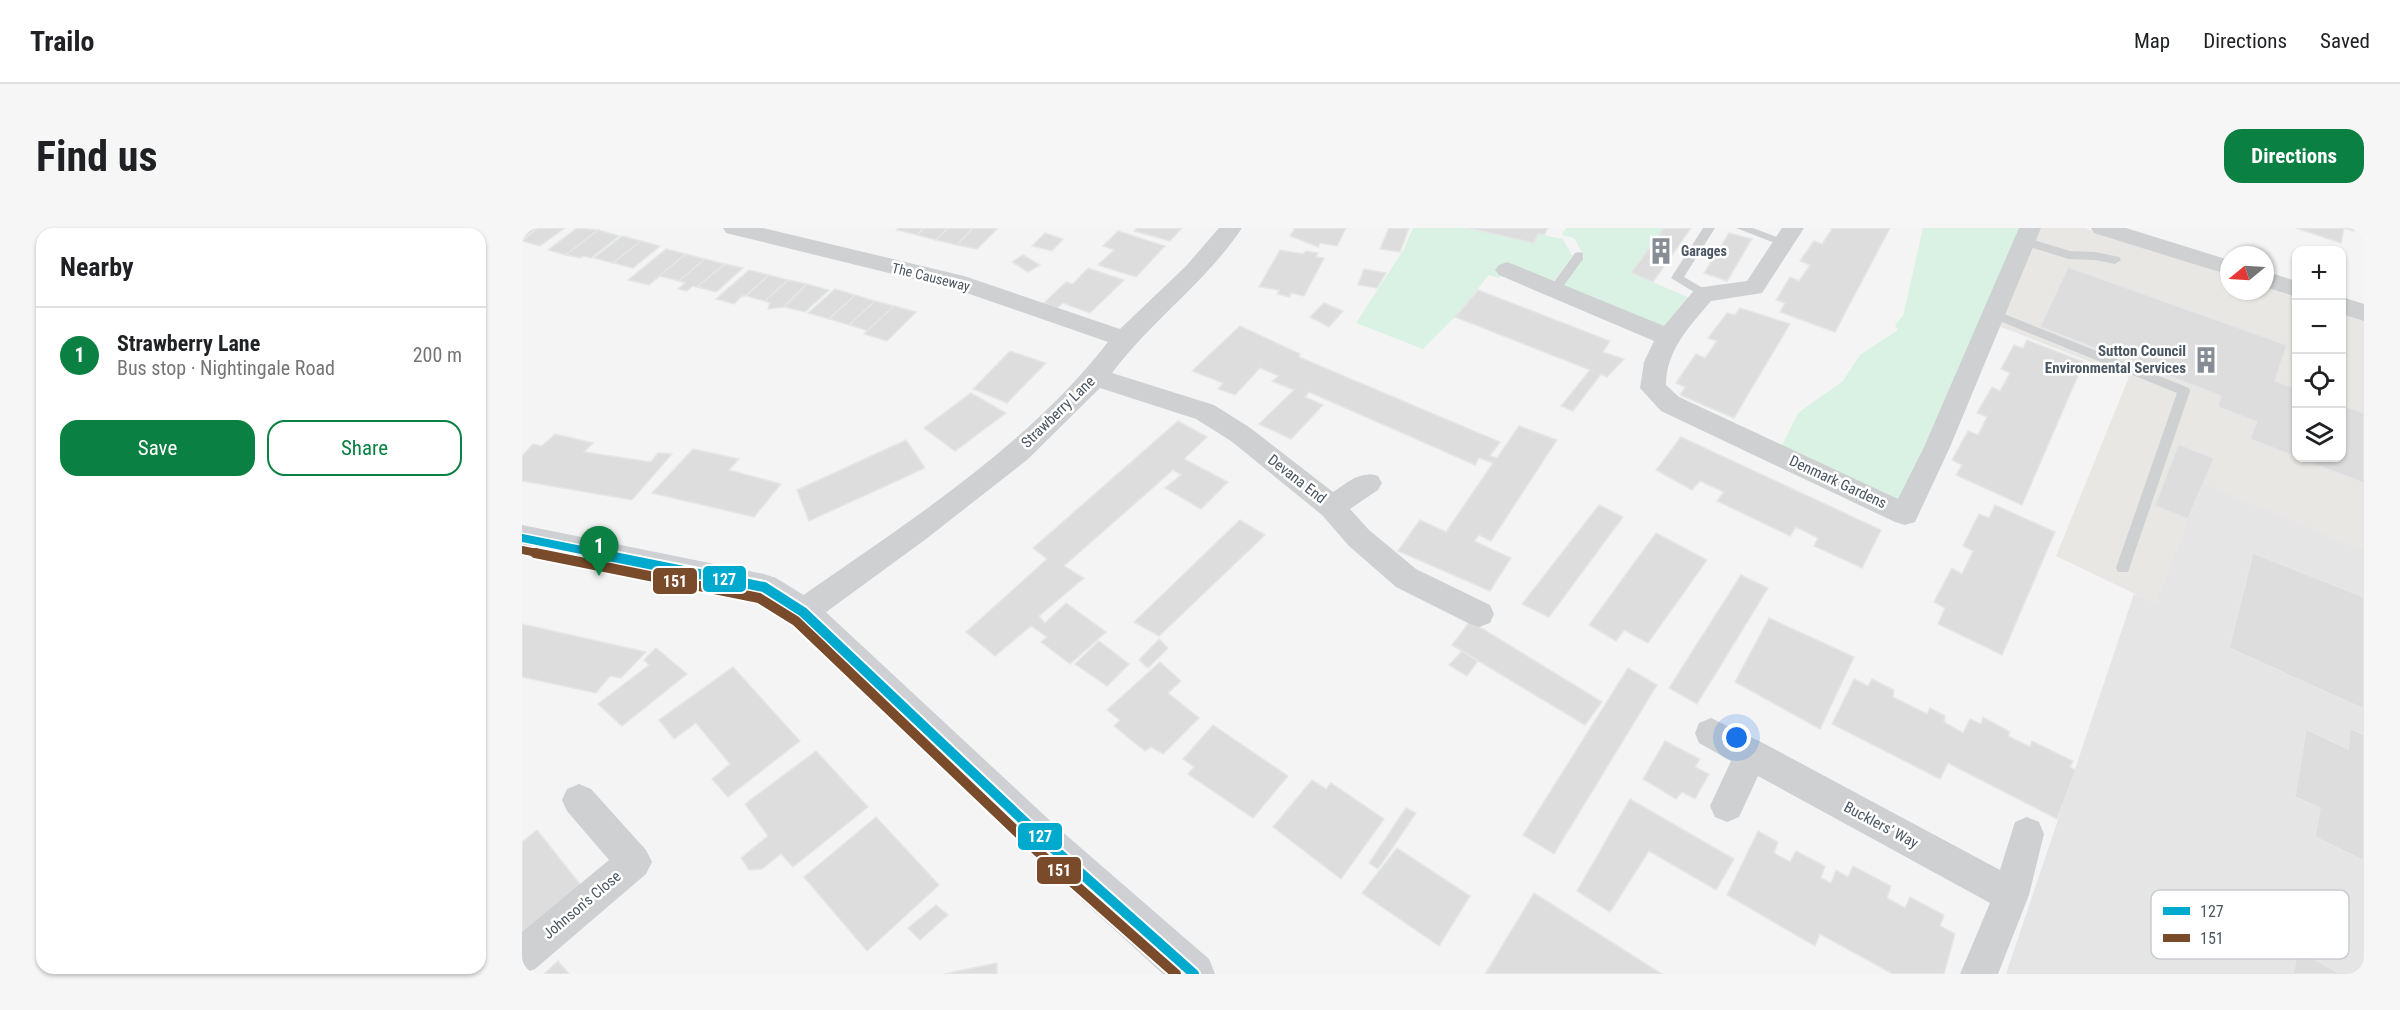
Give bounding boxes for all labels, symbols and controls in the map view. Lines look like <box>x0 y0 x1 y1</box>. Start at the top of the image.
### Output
text: Trailo <box>30 25 94 58</box>
text: Map <box>2134 29 2170 53</box>
text: Directions <box>2203 29 2287 53</box>
text: Saved <box>2320 29 2370 53</box>
button: Directions <box>2224 129 2364 183</box>
text: Find us <box>36 132 157 181</box>
building icon: Garages <box>1646 236 1676 266</box>
place label: Garages <box>1681 243 1727 259</box>
north arrow <box>2220 246 2274 300</box>
map controls <box>2292 246 2346 462</box>
button: + <box>2292 246 2346 300</box>
text: Nearby <box>60 252 134 282</box>
street label: The Causeway <box>890 260 972 294</box>
button: − <box>2292 300 2346 354</box>
text: Strawberry Lane <box>117 331 260 356</box>
place label: Sutton Council Environmental Services <box>2045 342 2186 377</box>
text: 1 <box>74 343 85 367</box>
text: 200 m <box>413 343 462 367</box>
building icon: Sutton Council Environmental Services <box>2191 345 2221 375</box>
button: locate <box>2292 354 2346 408</box>
text: Bus stop · Nightingale Road <box>117 356 335 380</box>
street label: Strawberry Lane <box>1017 372 1099 452</box>
button: layers <box>2292 408 2346 462</box>
button: Save <box>60 420 255 476</box>
button: Share <box>267 420 462 476</box>
street label: Devana End <box>1264 451 1330 507</box>
street label: Denmark Gardens <box>1787 452 1890 512</box>
pin: 1 <box>580 526 619 576</box>
line badge: 127 <box>702 565 747 593</box>
line badge: 151 <box>652 567 698 595</box>
text: 127 <box>712 570 736 589</box>
text: 151 <box>663 572 687 591</box>
your location <box>1722 723 1751 752</box>
street label: Bucklers' Way <box>1841 798 1921 852</box>
line badge: 127 <box>1017 822 1063 851</box>
text: 127 <box>1028 827 1052 846</box>
line badge: 151 <box>1036 856 1082 885</box>
text: 151 <box>1047 861 1071 880</box>
street label: Johnson's Close <box>540 867 624 943</box>
legend <box>2151 890 2349 959</box>
text: 127 <box>2200 902 2224 921</box>
text: 151 <box>2200 929 2224 948</box>

